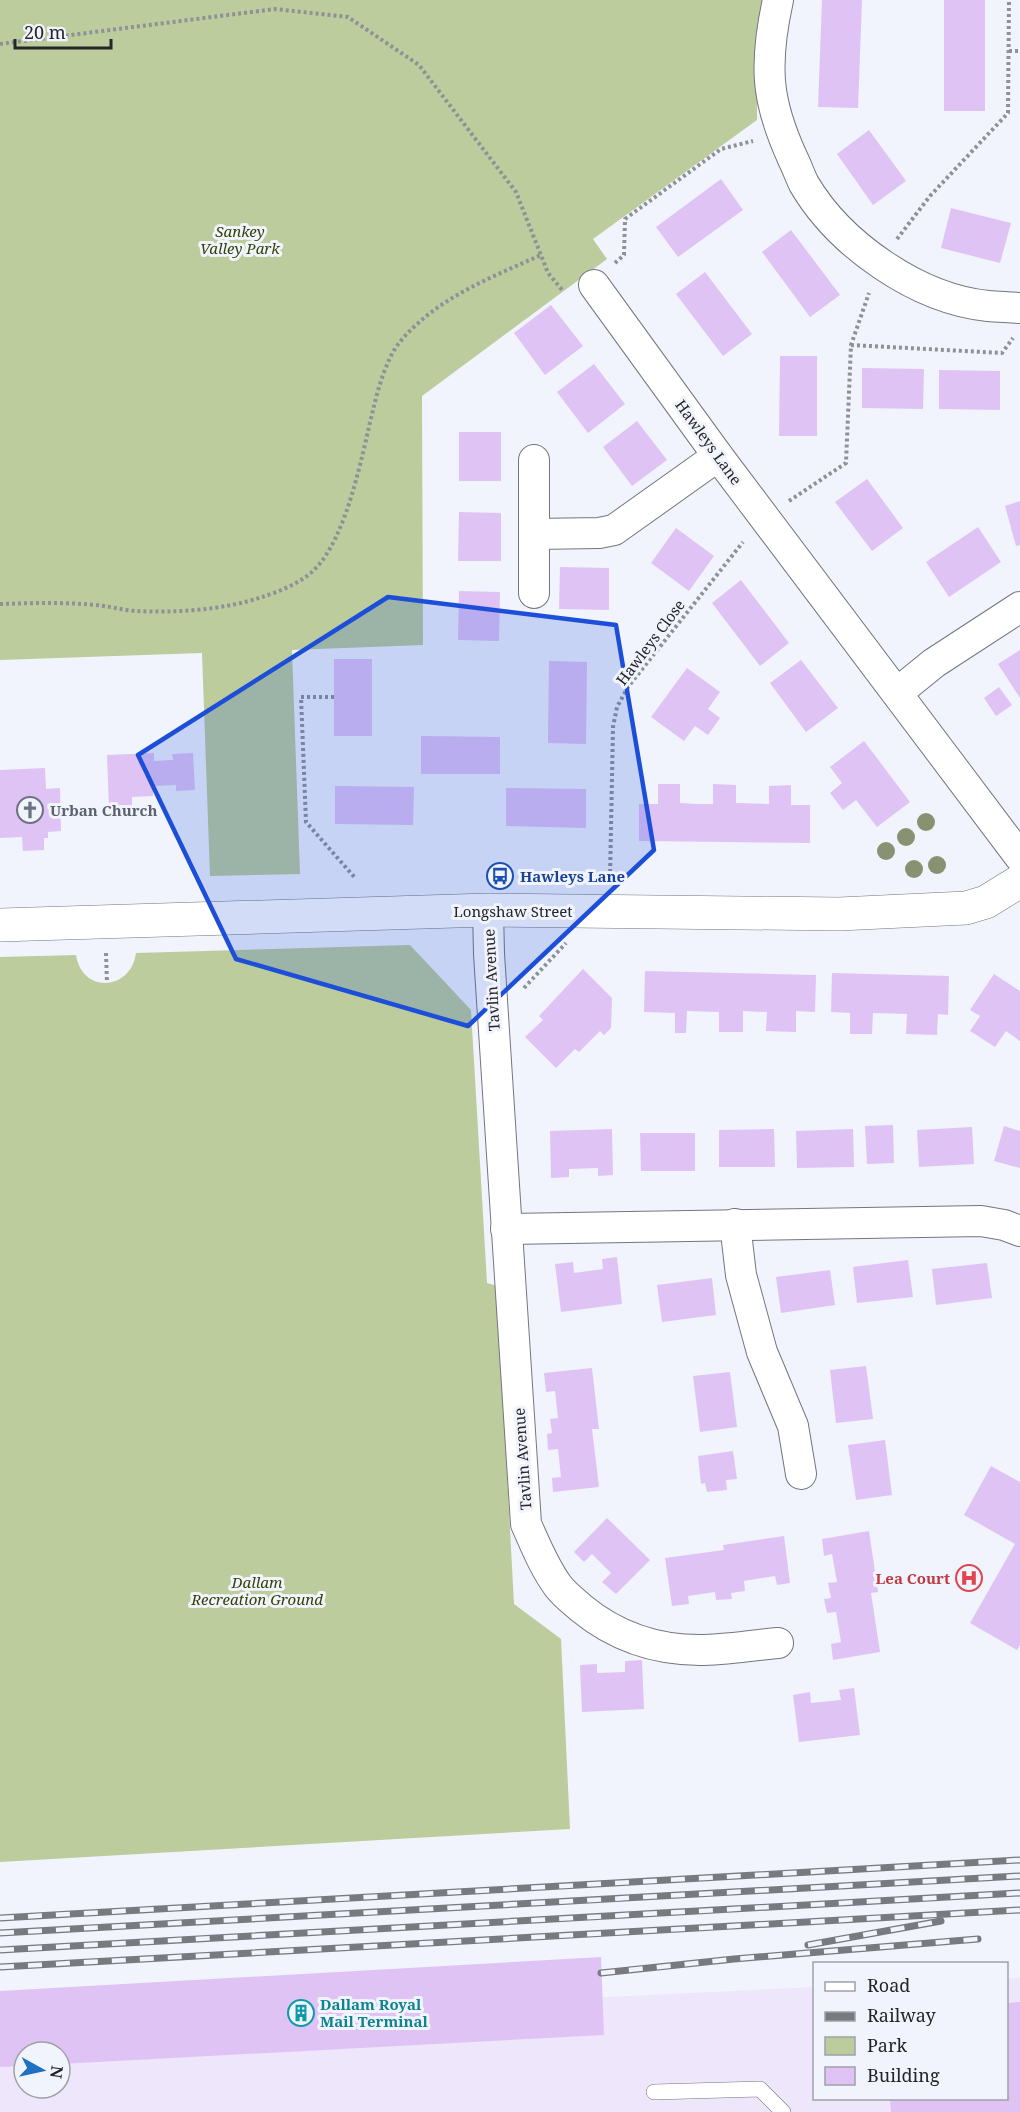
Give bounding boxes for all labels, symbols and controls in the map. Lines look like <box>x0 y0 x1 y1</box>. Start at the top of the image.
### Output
scale bar <box>15 12 111 50</box>
text: 20 m <box>24 20 66 44</box>
park label: Sankey Valley Park <box>200 221 280 258</box>
street label: Hawleys Lane <box>671 395 747 489</box>
street label: Hawleys Close <box>611 595 689 689</box>
church icon: Urban Church <box>15 795 45 825</box>
place label: Urban Church <box>50 800 158 820</box>
bus stop icon: Hawleys Lane <box>485 861 515 891</box>
place label: Hawleys Lane <box>520 866 625 886</box>
street label: Longshaw Street <box>453 901 573 921</box>
street label: Tavlin Avenue <box>478 928 504 1032</box>
street label: Tavlin Avenue <box>508 1407 536 1511</box>
hospital icon: Lea Court <box>954 1563 984 1593</box>
place label: Lea Court <box>876 1568 950 1588</box>
park label: Dallam Recreation Ground <box>190 1572 323 1609</box>
legend <box>813 1962 1008 2100</box>
text: Road <box>867 1973 910 1997</box>
place label: Dallam Royal Mail Terminal <box>320 1994 428 2031</box>
building icon: Dallam Royal Mail Terminal <box>286 1998 316 2028</box>
text: Railway <box>867 2003 937 2027</box>
text: Park <box>867 2033 907 2057</box>
north arrow <box>12 2040 72 2100</box>
text: Building <box>867 2063 940 2087</box>
text: N <box>45 2064 69 2080</box>

